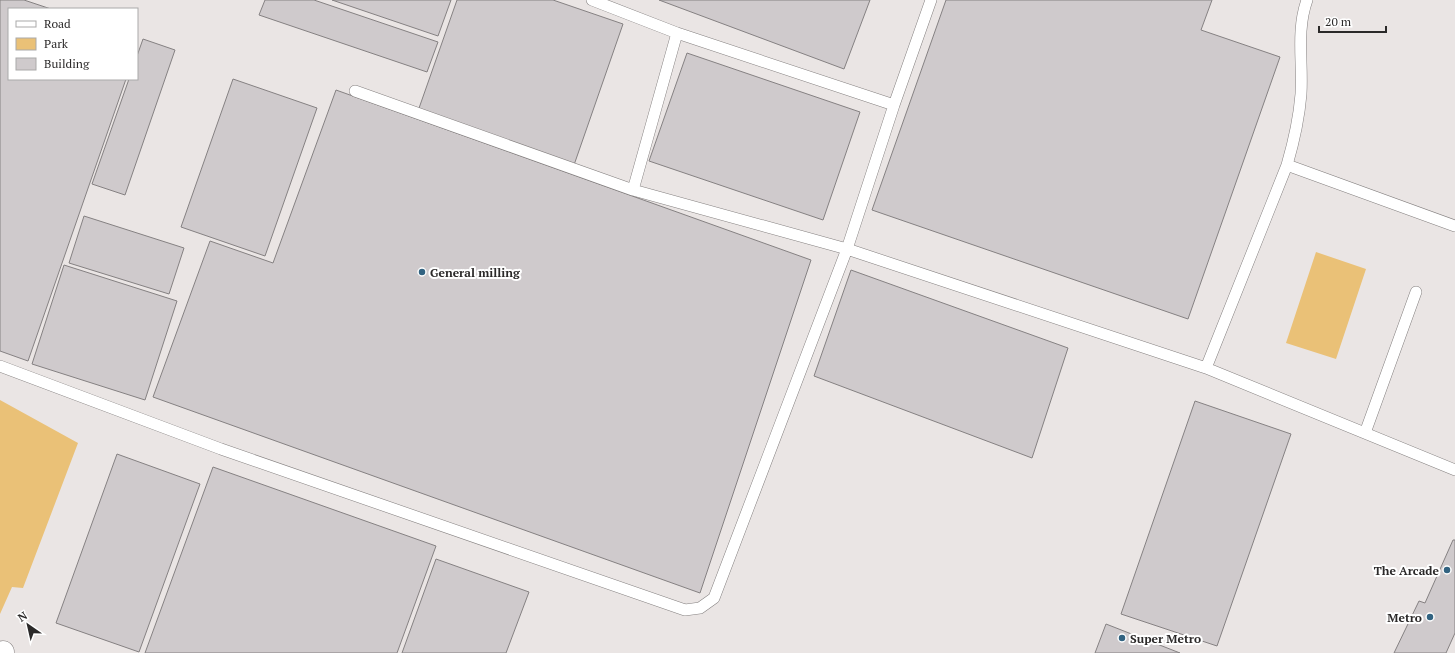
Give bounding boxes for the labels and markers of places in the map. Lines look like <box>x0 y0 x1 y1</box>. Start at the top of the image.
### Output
place label: General milling <box>430 265 520 280</box>
marker: General milling <box>417 267 427 277</box>
place label: The Arcade <box>1374 563 1440 578</box>
marker: The Arcade <box>1442 565 1452 575</box>
place label: Metro <box>1387 610 1422 625</box>
marker: Metro <box>1425 612 1435 622</box>
place label: Super Metro <box>1130 631 1201 646</box>
marker: Super Metro <box>1117 633 1127 643</box>

